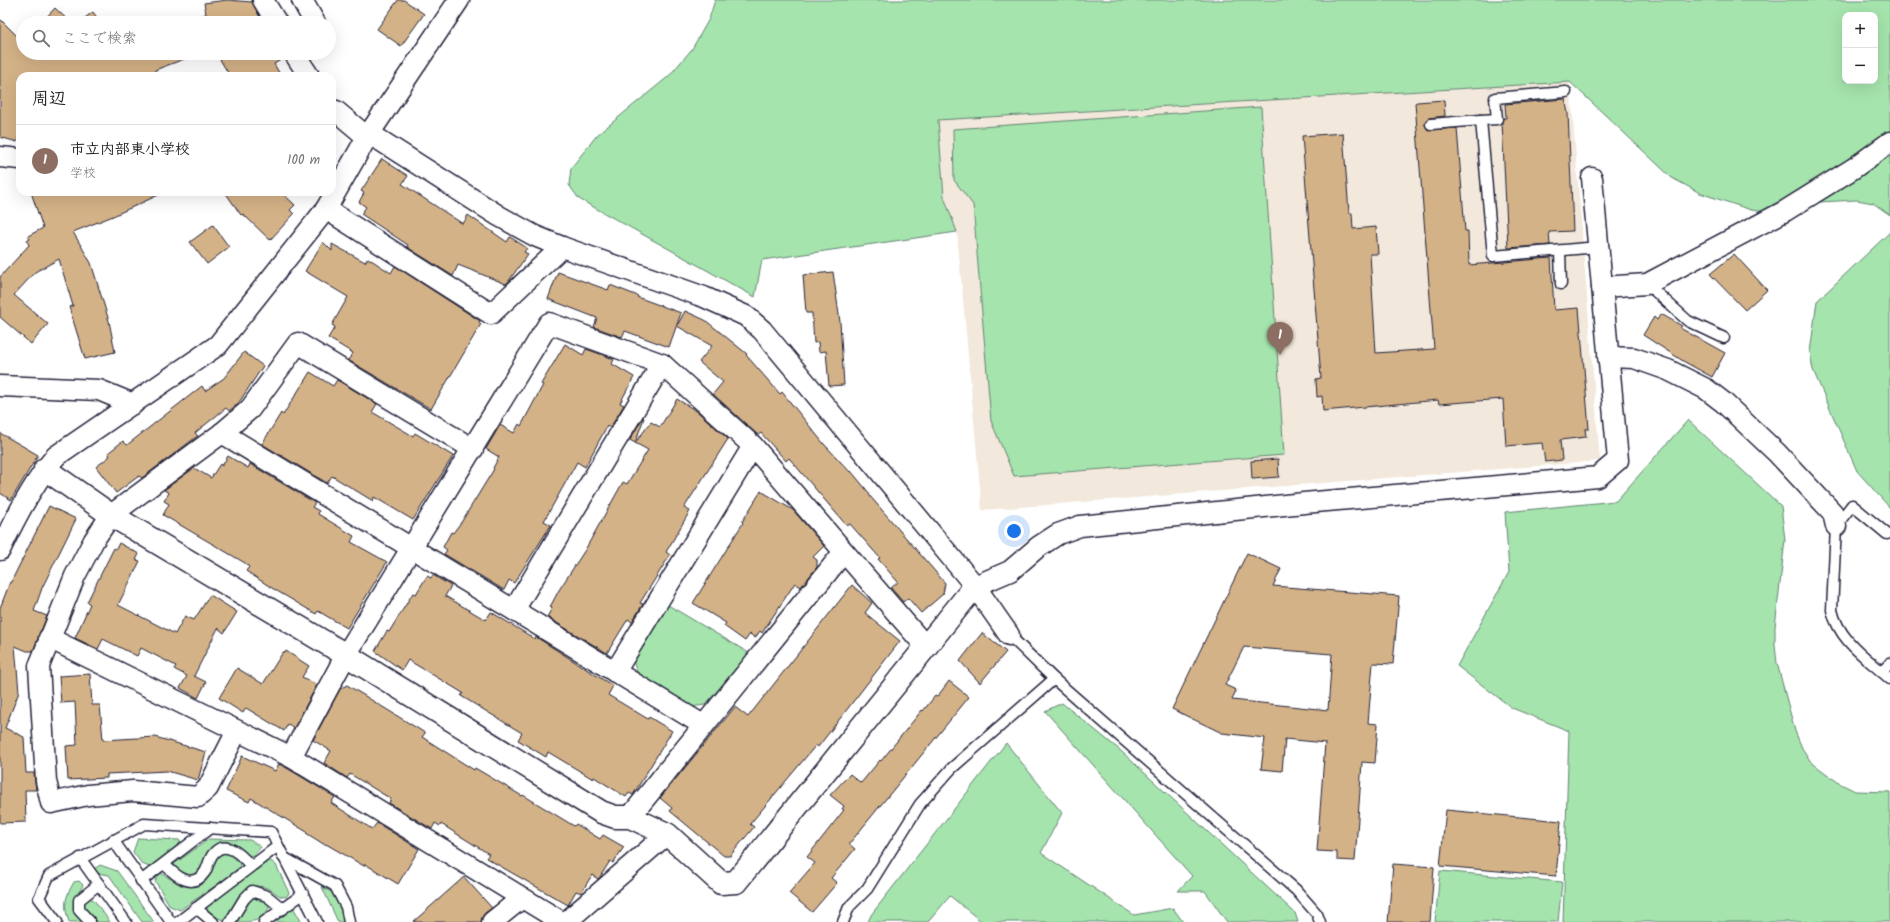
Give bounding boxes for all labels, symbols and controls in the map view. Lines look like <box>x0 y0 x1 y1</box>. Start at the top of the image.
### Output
map controls <box>1842 12 1878 84</box>
button: + <box>1842 12 1878 48</box>
search box <box>16 16 336 60</box>
icon: search <box>30 27 52 49</box>
text: ここで検索 <box>62 27 137 51</box>
button: − <box>1842 48 1878 84</box>
text: 周辺 <box>32 86 66 113</box>
text: 市立内部東小学校 <box>70 138 190 162</box>
text: 1 <box>43 150 47 171</box>
text: 100 m <box>287 150 320 171</box>
text: 学校 <box>70 163 96 184</box>
pin: 1 <box>1267 322 1293 355</box>
your location <box>1004 521 1024 541</box>

